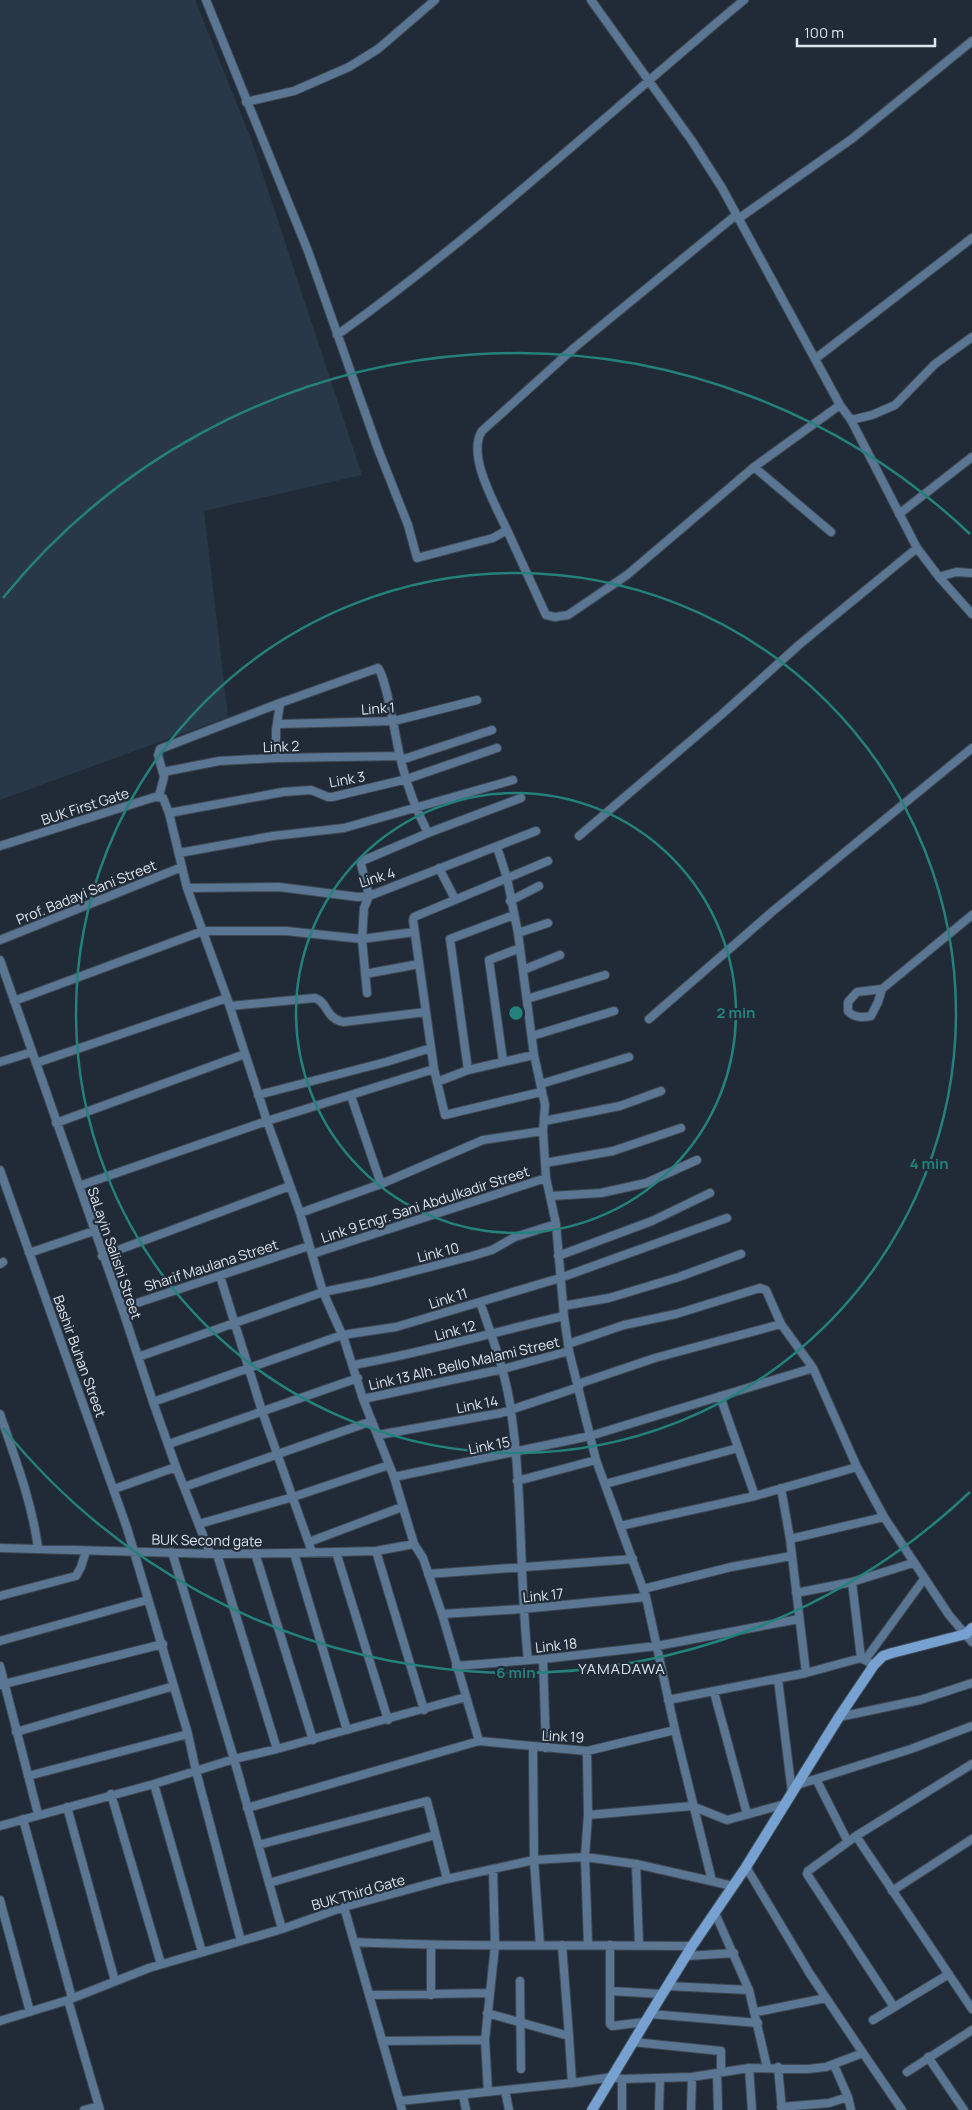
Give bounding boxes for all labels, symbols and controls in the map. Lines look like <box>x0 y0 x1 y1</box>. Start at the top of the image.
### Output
scale bar <box>797 15 934 47</box>
text: 100 m <box>804 22 844 43</box>
street label: Link 1 <box>360 697 396 719</box>
street label: Link 2 <box>262 736 300 756</box>
street label: Link 3 <box>328 766 366 792</box>
street label: BUK First Gate <box>39 783 131 829</box>
street label: Prof. Badayi Sani Street <box>13 855 159 929</box>
street label: Link 4 <box>357 863 397 891</box>
text: 2 min <box>716 1002 756 1023</box>
centre of rings <box>507 1004 525 1022</box>
text: 4 min <box>909 1153 949 1174</box>
street label: Link 9 Engr. Sani Abdulkadir Street <box>318 1161 532 1247</box>
street label: SaLayin Salishi Street <box>83 1184 147 1322</box>
street label: Sharif Maulana Street <box>142 1234 281 1296</box>
street label: Link 10 <box>415 1238 461 1266</box>
street label: Link 11 <box>426 1283 470 1313</box>
street label: Bashir Buhan Street <box>49 1292 111 1420</box>
street label: Link 12 <box>432 1315 478 1345</box>
street label: Link 13 Alh. Bello Malami Street <box>367 1332 562 1394</box>
street label: Link 14 <box>454 1391 500 1417</box>
street label: Link 15 <box>467 1432 511 1458</box>
street label: BUK Second gate <box>151 1530 263 1550</box>
street label: Link 17 <box>522 1583 564 1607</box>
street label: Link 18 <box>534 1633 578 1657</box>
district label: YAMADAWA <box>578 1658 666 1679</box>
text: 6 min <box>496 1662 536 1683</box>
street label: Link 19 <box>541 1725 585 1747</box>
street label: BUK Third Gate <box>309 1870 407 1914</box>

